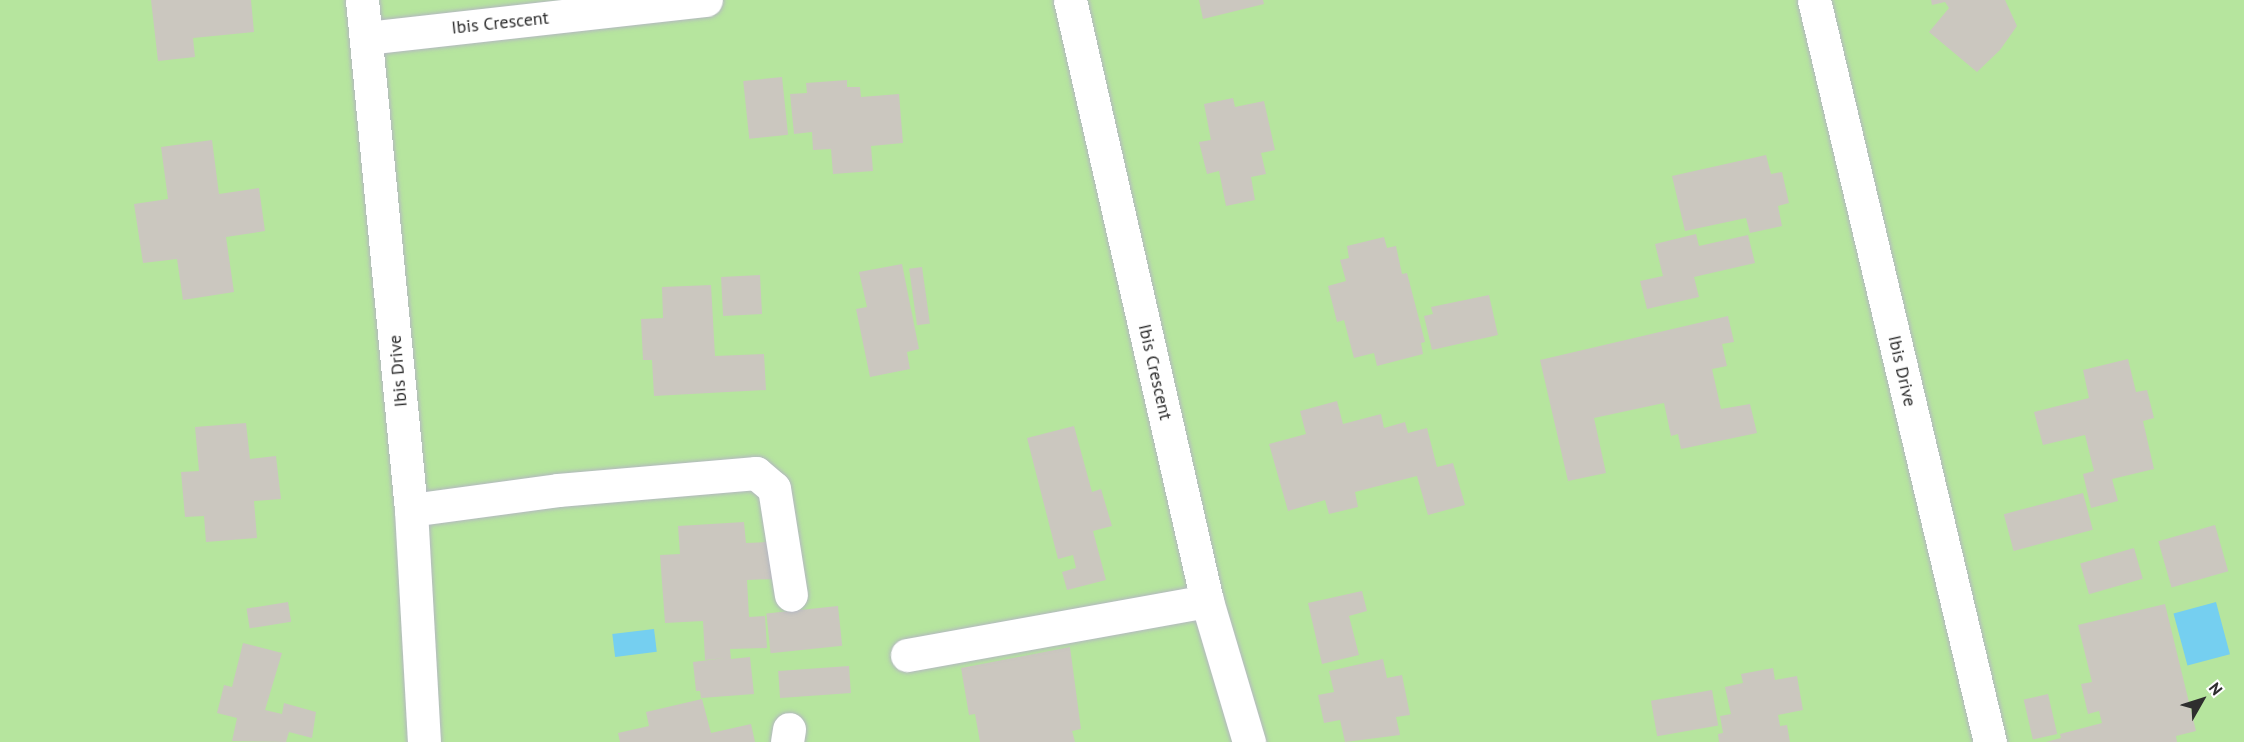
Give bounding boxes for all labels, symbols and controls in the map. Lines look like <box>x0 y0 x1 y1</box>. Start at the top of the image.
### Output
street label: Ibis Crescent <box>450 7 550 39</box>
street label: Ibis Crescent <box>1133 322 1177 422</box>
street label: Ibis Drive <box>1883 333 1921 409</box>
street label: Ibis Drive <box>384 334 412 408</box>
north arrow <box>2172 670 2232 730</box>
text: N <box>2205 678 2227 699</box>

